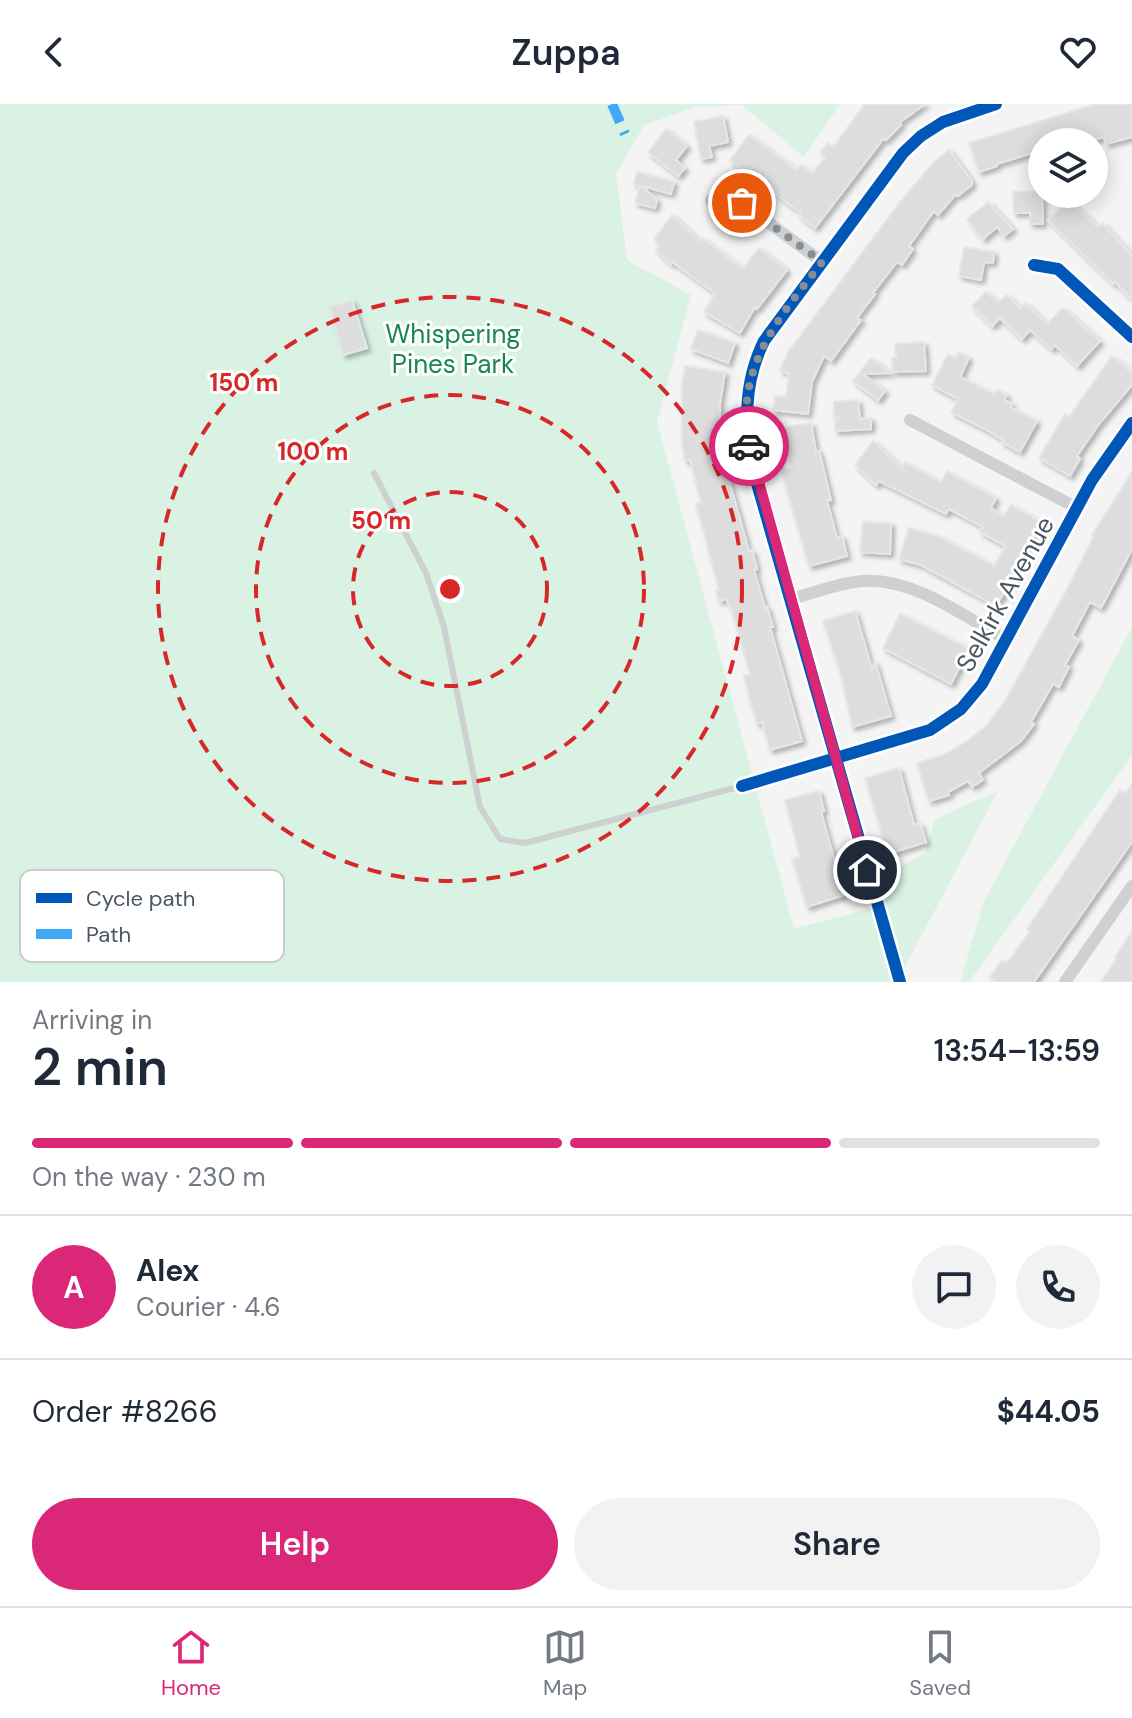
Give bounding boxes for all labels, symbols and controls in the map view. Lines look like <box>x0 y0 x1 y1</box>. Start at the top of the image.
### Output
text: Zuppa <box>511 29 621 76</box>
icon: back <box>32 30 76 74</box>
icon: heart <box>1056 30 1100 74</box>
map controls <box>1028 128 1108 208</box>
button: layers <box>1028 128 1108 208</box>
pin <box>708 169 776 237</box>
icon: bag <box>720 181 764 225</box>
park label: Whispering Pines Park <box>385 317 521 381</box>
text: 150 m <box>210 367 278 398</box>
courier <box>709 406 789 486</box>
icon: car <box>727 424 771 468</box>
text: 100 m <box>278 436 348 467</box>
text: 50 m <box>351 505 411 536</box>
street label: Selkirk Avenue <box>948 510 1062 678</box>
centre of rings <box>436 575 464 603</box>
pin <box>833 836 901 904</box>
icon: home <box>845 848 889 892</box>
legend <box>20 870 284 962</box>
text: Cycle path <box>86 884 196 913</box>
text: Path <box>86 920 131 949</box>
text: Arriving in <box>32 1003 152 1037</box>
text: 13:54–13:59 <box>934 1031 1100 1070</box>
text: 2 min <box>32 1033 168 1101</box>
text: On the way · 230 m <box>32 1160 266 1194</box>
button: chat <box>912 1245 996 1329</box>
button: phone <box>1016 1245 1100 1329</box>
text: Alex <box>136 1251 199 1290</box>
text: A <box>63 1268 85 1307</box>
text: Courier · 4.6 <box>136 1290 281 1324</box>
text: Order #8266 <box>32 1392 218 1431</box>
text: $44.05 <box>997 1392 1100 1431</box>
button: Help <box>32 1498 558 1590</box>
button: Share <box>574 1498 1100 1590</box>
tab: Home <box>161 1625 221 1702</box>
tab: Map <box>543 1625 587 1702</box>
tab: Saved <box>909 1625 971 1702</box>

